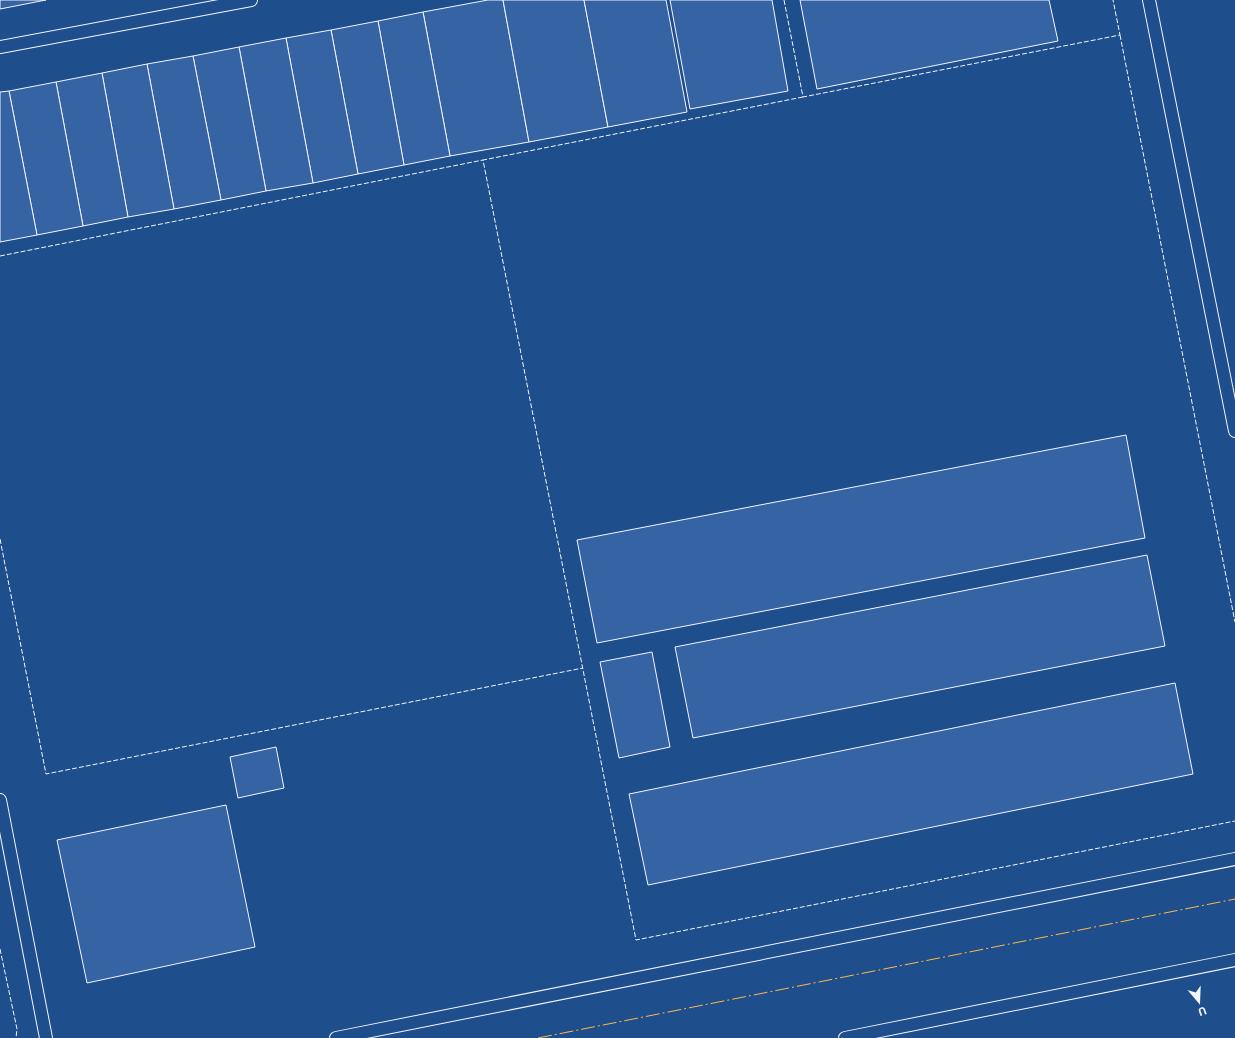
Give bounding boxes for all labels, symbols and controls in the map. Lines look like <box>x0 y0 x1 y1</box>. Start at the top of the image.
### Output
north arrow <box>1179 982 1219 1022</box>
text: U <box>1196 1003 1209 1020</box>

